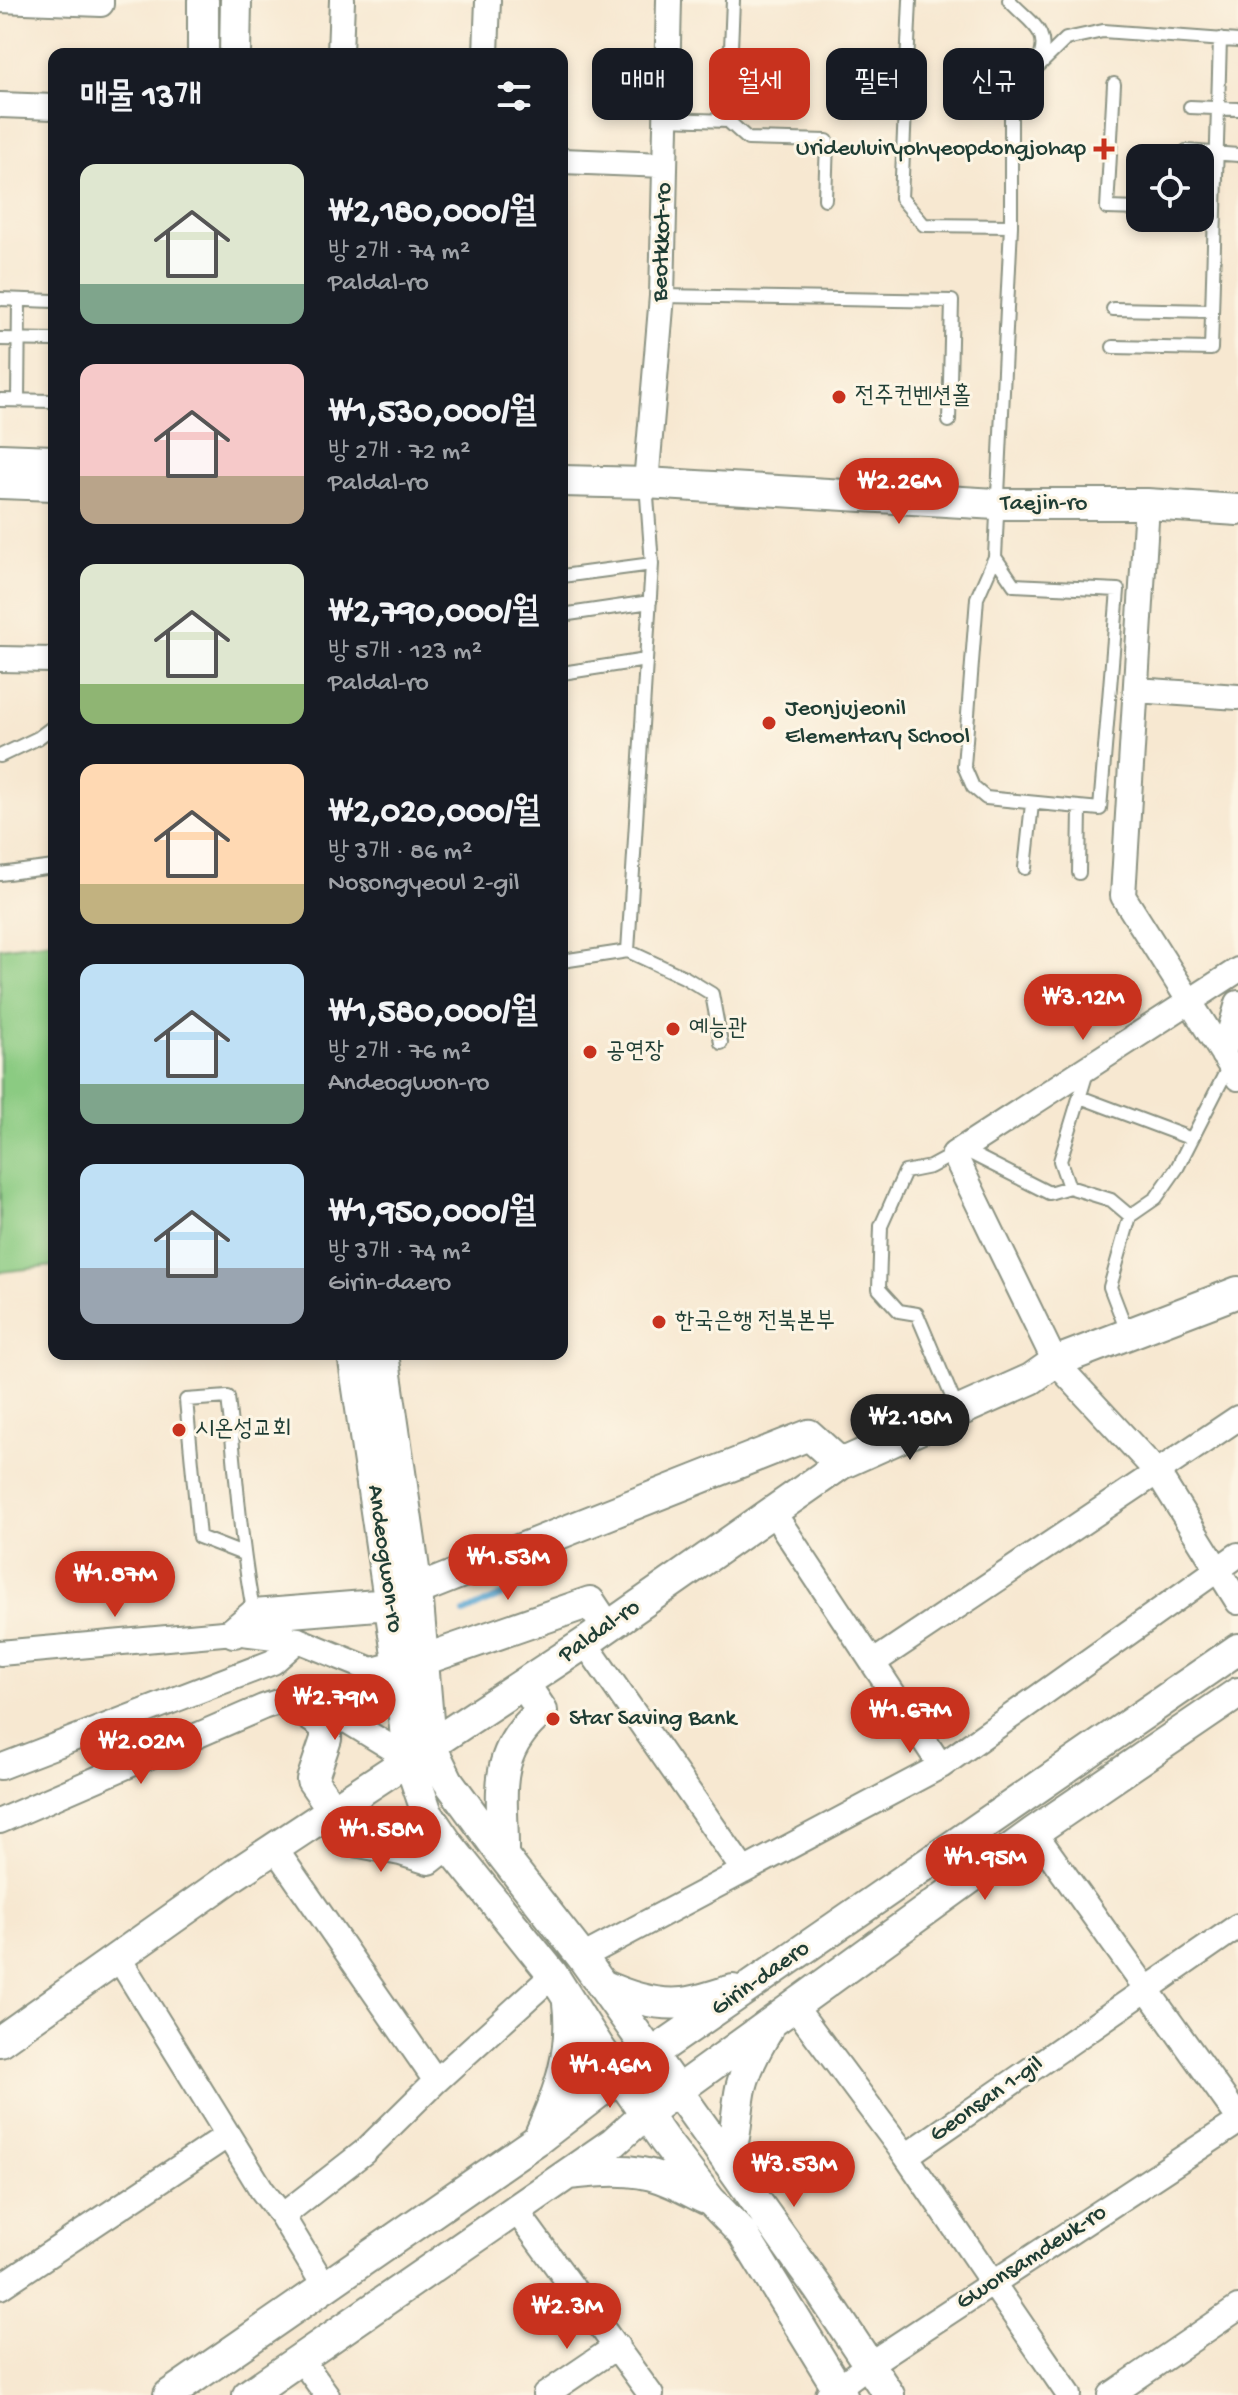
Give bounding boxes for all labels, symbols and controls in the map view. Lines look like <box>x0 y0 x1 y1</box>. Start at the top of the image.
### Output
chip: 매매 <box>592 48 693 120</box>
chip: 월세 <box>709 48 810 120</box>
chip: 필터 <box>826 48 927 120</box>
chip: 신규 <box>943 48 1044 120</box>
icon: filters <box>492 74 536 118</box>
text: 매물 13개 <box>80 79 202 119</box>
place label: Urideuluiryohyeopdongjohap <box>796 135 1086 164</box>
marker: Urideuluiryohyeopdongjohap <box>1093 138 1115 160</box>
map controls <box>1126 144 1214 232</box>
button: locate <box>1126 144 1214 232</box>
street label: Beotkkot-ro <box>646 182 680 303</box>
text: ₩2,180,000/월 <box>328 194 536 234</box>
icon: home <box>144 196 240 292</box>
text: 방 2개 · 74 m² <box>328 238 470 269</box>
text: Paldal-ro <box>328 269 429 300</box>
place label: 전주컨벤션홀 <box>855 383 971 412</box>
marker: 전주컨벤션홀 <box>830 388 848 406</box>
text: ₩1,530,000/월 <box>328 394 537 434</box>
icon: home <box>144 396 240 492</box>
text: 방 2개 · 72 m² <box>328 438 470 469</box>
pin: ₩2.26M <box>834 458 964 526</box>
text: ₩2.26M <box>857 468 941 499</box>
text: Paldal-ro <box>328 469 429 500</box>
street label: Taejin-ro <box>998 490 1088 519</box>
text: ₩2,790,000/월 <box>328 594 539 634</box>
icon: home <box>144 596 240 692</box>
text: 방 5개 · 123 m² <box>328 638 482 669</box>
text: Paldal-ro <box>328 669 429 700</box>
place label: Jeonjujeonil Elementary School <box>785 695 970 752</box>
marker: Jeonjujeonil Elementary School <box>760 714 778 732</box>
text: ₩2,020,000/월 <box>328 794 540 834</box>
icon: home <box>144 796 240 892</box>
text: 방 3개 · 86 m² <box>328 838 472 869</box>
text: Nosongyeoul 2-gil <box>328 869 520 900</box>
pin: ₩3.12M <box>1018 974 1148 1042</box>
text: ₩3.12M <box>1042 984 1124 1015</box>
text: ₩1,580,000/월 <box>328 994 538 1034</box>
icon: home <box>144 996 240 1092</box>
place label: 예능관 <box>689 1015 747 1044</box>
marker: 예능관 <box>664 1020 682 1038</box>
text: 방 2개 · 76 m² <box>328 1038 471 1069</box>
place label: 공연장 <box>606 1038 664 1067</box>
marker: 공연장 <box>581 1043 599 1061</box>
text: Andeogwon-ro <box>328 1069 489 1100</box>
text: ₩1,950,000/월 <box>328 1194 536 1234</box>
icon: home <box>144 1196 240 1292</box>
text: 방 3개 · 74 m² <box>328 1238 471 1269</box>
text: Girin-daero <box>328 1269 451 1300</box>
place label: 한국은행 전북본부 <box>675 1308 835 1337</box>
marker: 한국은행 전북본부 <box>650 1313 668 1331</box>
pin: ₩2.18M <box>845 1394 975 1462</box>
text: ₩2.18M <box>868 1404 952 1435</box>
place label: 시온성교회 <box>195 1416 292 1445</box>
marker: 시온성교회 <box>170 1421 188 1439</box>
street label: Andeogwon-ro <box>359 1483 409 1635</box>
pin: ₩1.53M <box>443 1534 573 1602</box>
text: ₩1.53M <box>466 1544 550 1575</box>
pin: ₩1.87M <box>50 1551 180 1619</box>
text: ₩1.87M <box>73 1561 157 1592</box>
street label: Paldal-ro <box>553 1593 646 1671</box>
pin: ₩2.79M <box>270 1674 400 1742</box>
text: ₩2.79M <box>293 1684 377 1715</box>
pin: ₩1.67M <box>845 1687 975 1755</box>
text: ₩1.67M <box>869 1697 951 1728</box>
place label: Star Saving Bank <box>569 1705 738 1734</box>
marker: Star Saving Bank <box>544 1710 562 1728</box>
pin: ₩2.02M <box>76 1718 206 1786</box>
text: ₩2.02M <box>98 1728 184 1759</box>
pin: ₩1.58M <box>316 1806 446 1874</box>
text: ₩1.58M <box>339 1816 423 1847</box>
pin: ₩1.95M <box>920 1834 1050 1902</box>
text: ₩1.95M <box>944 1844 1026 1875</box>
street label: Girin-daero <box>706 1935 816 2023</box>
pin: ₩1.46M <box>545 2042 675 2110</box>
street label: Geonsan 1-gil <box>925 2050 1049 2150</box>
text: ₩1.46M <box>569 2052 651 2083</box>
pin: ₩3.53M <box>729 2141 859 2209</box>
text: ₩3.53M <box>751 2151 837 2182</box>
street label: Gwonsamdeuk-ro <box>951 2199 1113 2317</box>
pin: ₩2.3M <box>511 2283 623 2351</box>
text: ₩2.3M <box>531 2293 603 2324</box>

